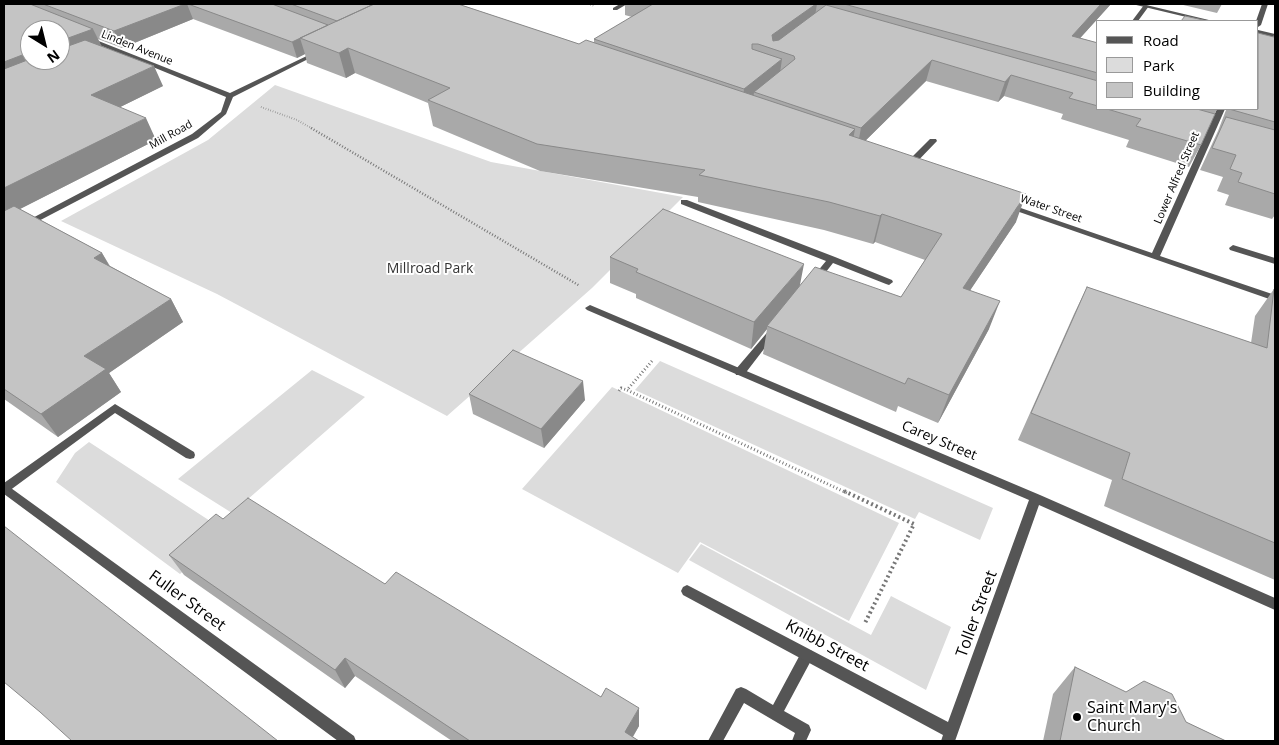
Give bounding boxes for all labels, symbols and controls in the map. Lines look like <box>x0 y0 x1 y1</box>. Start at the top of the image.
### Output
north arrow <box>20 20 70 70</box>
legend <box>1096 20 1259 110</box>
street label: Linden Avenue <box>99 28 175 68</box>
text: Road <box>1143 30 1179 50</box>
text: N <box>43 46 64 68</box>
text: Park <box>1143 55 1174 75</box>
text: Building <box>1143 80 1200 100</box>
street label: Mill Road <box>147 118 195 152</box>
street label: Lower Alfred Street <box>1152 130 1202 226</box>
street label: Water Street <box>1018 192 1084 226</box>
park label: Millroad Park <box>387 261 473 277</box>
street label: Carey Street <box>899 418 979 464</box>
street label: Fuller Street <box>145 567 229 635</box>
street label: Toller Street <box>952 568 1002 660</box>
street label: Knibb Street <box>782 616 872 676</box>
place label: Saint Mary's Church <box>1087 698 1177 736</box>
marker: Saint Mary's Church <box>1071 711 1083 723</box>

